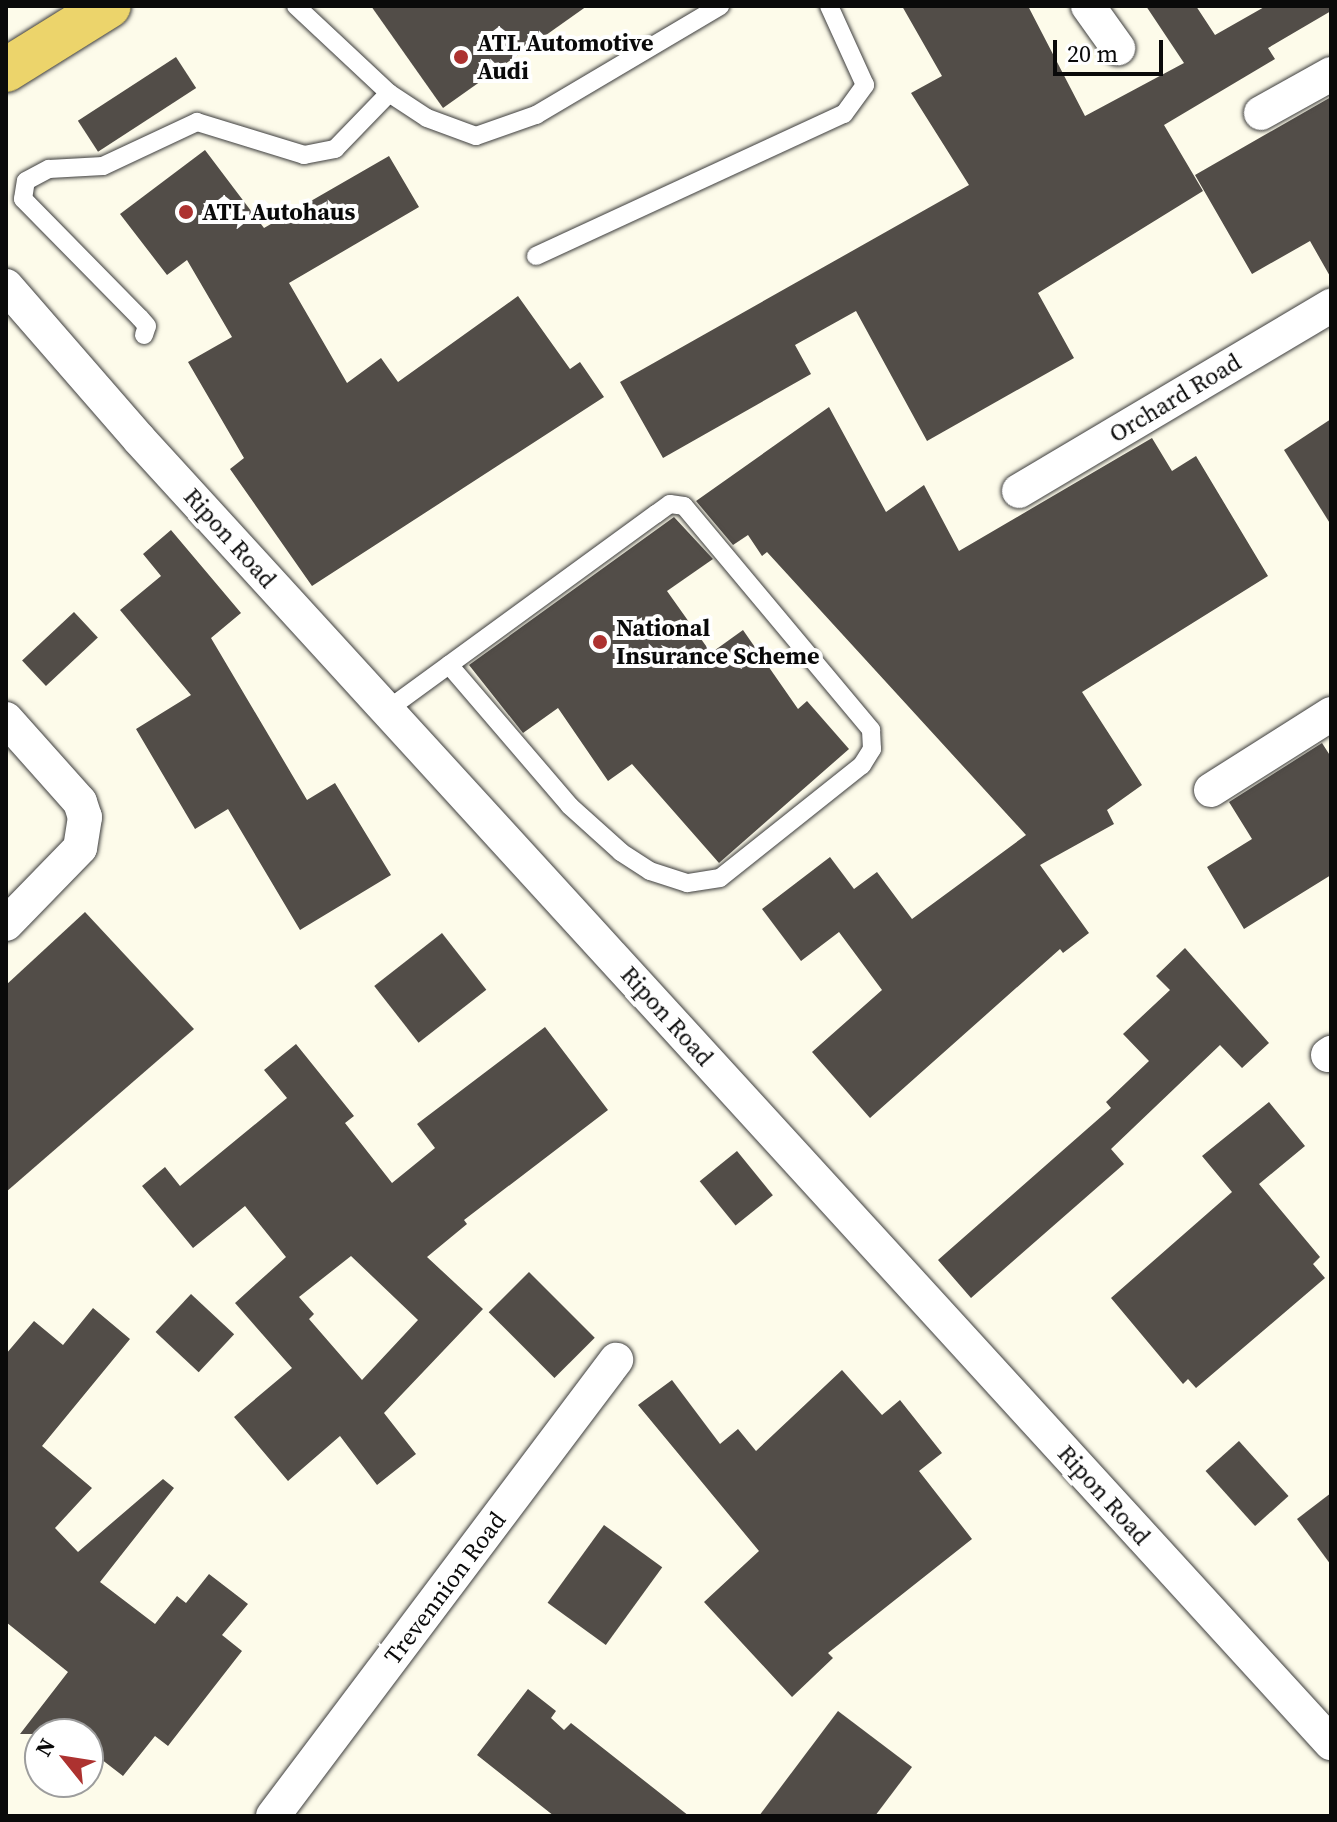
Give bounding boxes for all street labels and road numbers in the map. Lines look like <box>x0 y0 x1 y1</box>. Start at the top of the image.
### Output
street label: Orchard Road <box>1104 347 1246 449</box>
street label: Ripon Road <box>178 482 282 594</box>
street label: Ripon Road <box>615 960 719 1072</box>
street label: Ripon Road <box>1052 1439 1156 1551</box>
street label: Trevennion Road <box>378 1506 512 1670</box>

